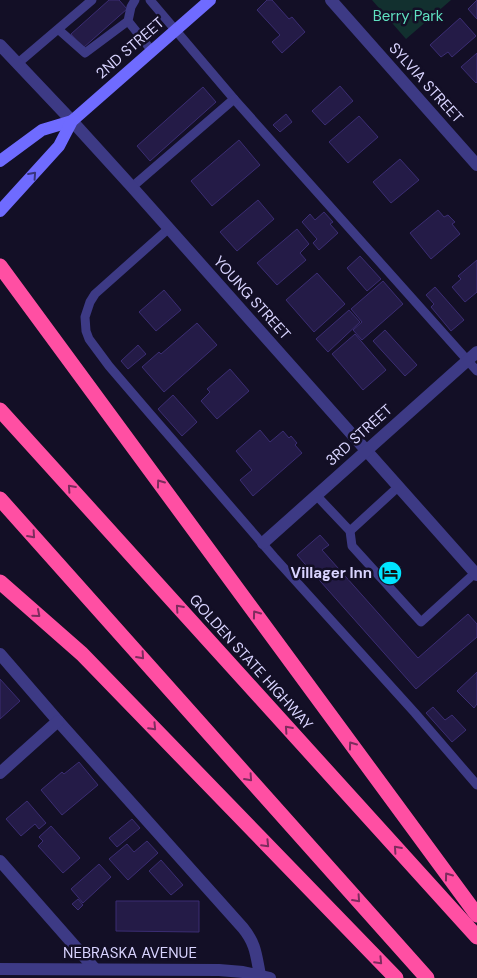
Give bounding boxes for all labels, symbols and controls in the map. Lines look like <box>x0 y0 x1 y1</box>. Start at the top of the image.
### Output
park label: Berry Park <box>373 6 444 26</box>
street label: 2ND STREET <box>92 13 168 83</box>
street label: SYLVIA STREET <box>385 39 467 127</box>
one-way arrow <box>27 171 36 180</box>
street label: YOUNG STREET <box>209 252 295 344</box>
street label: 3RD STREET <box>321 400 397 470</box>
one-way arrow <box>157 479 166 489</box>
one-way arrow <box>67 484 76 493</box>
one-way arrow <box>27 530 36 539</box>
hotel icon: Villager Inn <box>377 560 403 586</box>
place label: Villager Inn <box>291 563 372 583</box>
street label: GOLDEN STATE HIGHWAY <box>185 590 317 734</box>
one-way arrow <box>176 605 185 614</box>
one-way arrow <box>31 608 40 617</box>
one-way arrow <box>253 610 262 620</box>
one-way arrow <box>135 651 144 660</box>
one-way arrow <box>147 722 156 731</box>
one-way arrow <box>285 725 294 734</box>
one-way arrow <box>349 741 358 751</box>
one-way arrow <box>243 772 252 781</box>
one-way arrow <box>260 838 269 847</box>
one-way arrow <box>394 846 403 855</box>
one-way arrow <box>445 872 454 882</box>
one-way arrow <box>351 893 360 902</box>
street label: NEBRASKA AVENUE <box>63 943 197 963</box>
one-way arrow <box>373 955 382 964</box>

